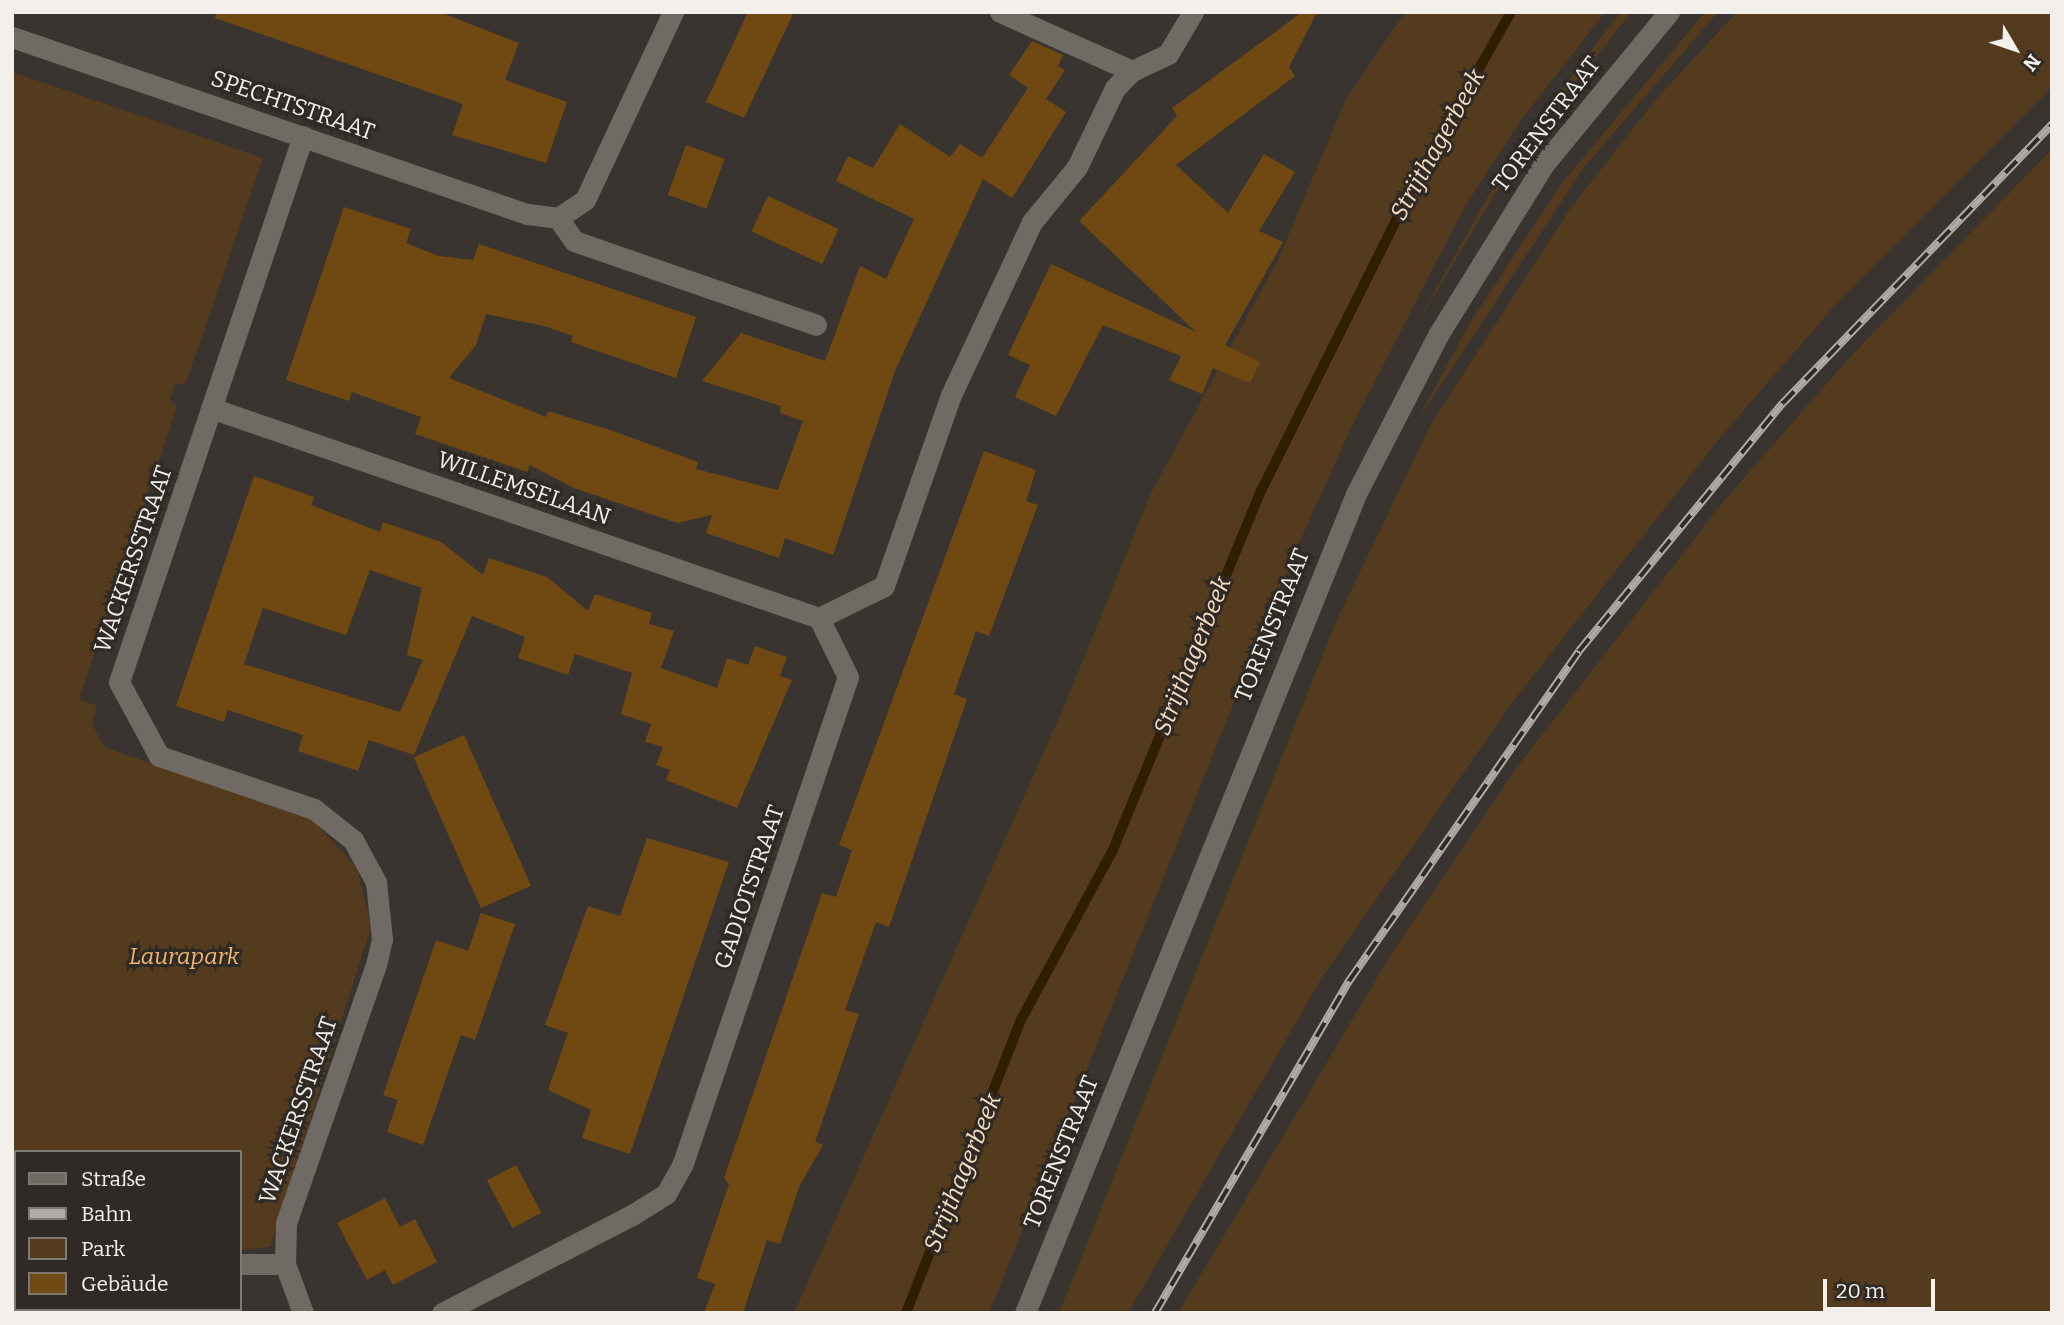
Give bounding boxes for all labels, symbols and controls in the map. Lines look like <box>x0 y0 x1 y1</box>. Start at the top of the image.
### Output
north arrow <box>1980 14 2050 84</box>
text: N <box>2018 50 2045 75</box>
street label: TORENSTRAAT <box>1486 51 1606 197</box>
street label: SPECHTSTRAAT <box>208 64 378 146</box>
water label: Strijthagerbeek <box>1385 64 1491 226</box>
street label: WILLEMSELAAN <box>434 445 614 531</box>
street label: WACKERSSTRAAT <box>88 462 178 656</box>
street label: TORENSTRAAT <box>1229 545 1315 705</box>
water label: Strijthagerbeek <box>1148 573 1238 739</box>
street label: GADIOTSTRAAT <box>708 801 790 973</box>
park label: Laurapark <box>129 942 239 970</box>
street label: WACKERSSTRAAT <box>253 1013 343 1207</box>
street label: TORENSTRAAT <box>1018 1072 1104 1232</box>
water label: Strijthagerbeek <box>918 1090 1008 1256</box>
legend <box>14 1150 242 1311</box>
text: Straße <box>81 1166 146 1192</box>
text: Bahn <box>81 1201 132 1227</box>
text: Park <box>81 1236 125 1262</box>
scale bar <box>1826 1266 1938 1310</box>
text: Gebäude <box>81 1271 169 1297</box>
text: 20 m <box>1836 1278 1885 1304</box>

